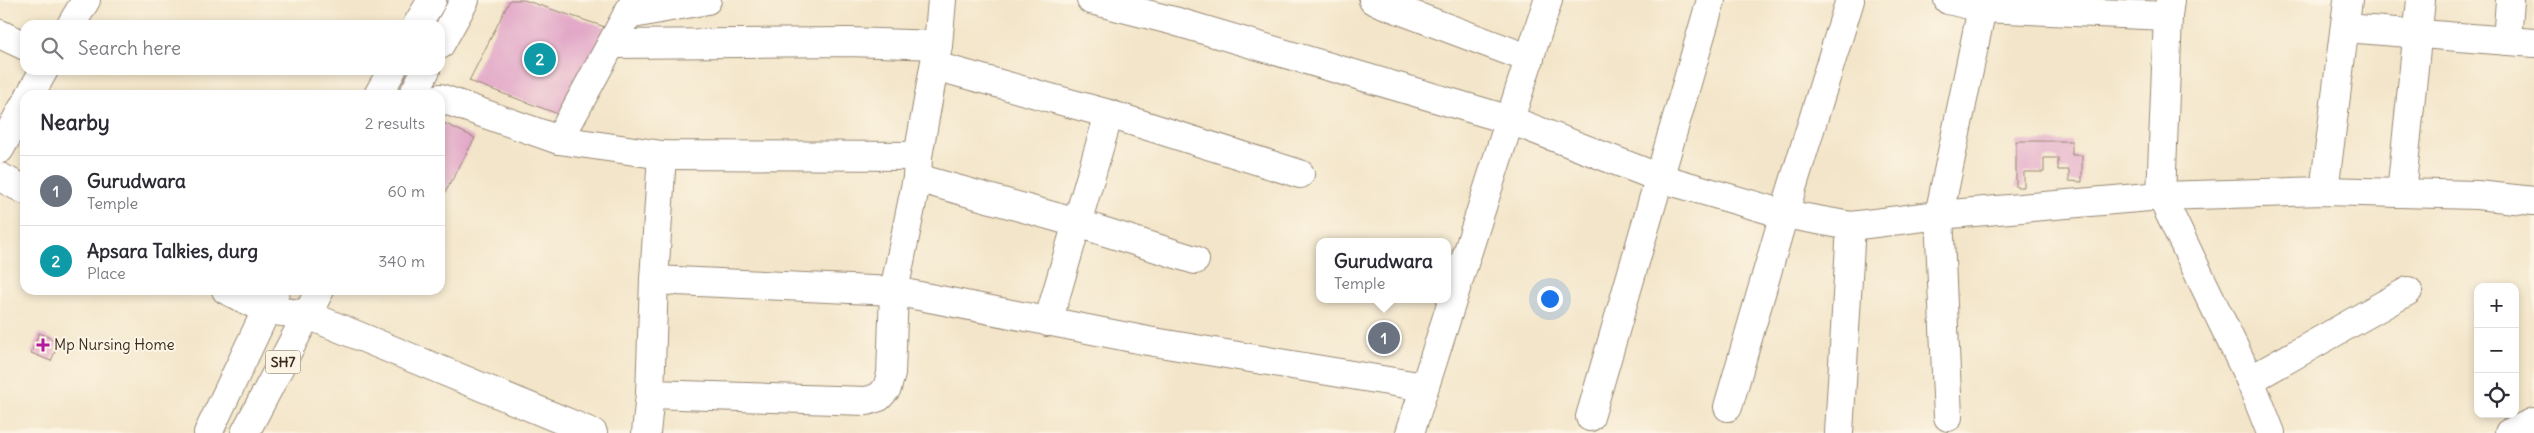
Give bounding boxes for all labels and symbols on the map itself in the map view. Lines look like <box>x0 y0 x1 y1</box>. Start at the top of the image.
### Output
pin: 2 <box>524 40 556 78</box>
your location <box>1537 286 1563 312</box>
pin: 1 <box>1368 319 1400 357</box>
place label: Mp Nursing Home <box>54 335 175 354</box>
marker: Mp Nursing Home <box>36 338 50 352</box>
road number: SH7 <box>266 351 300 374</box>

